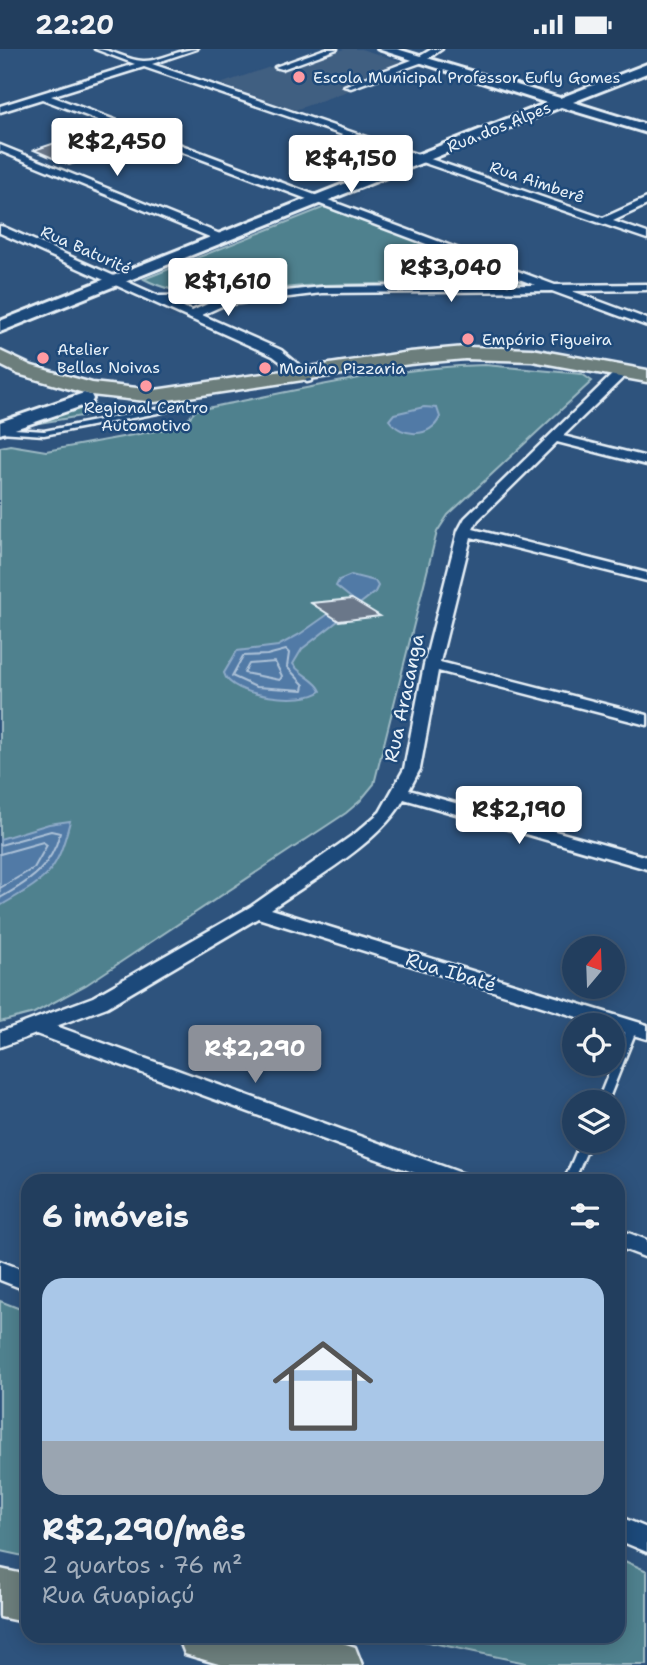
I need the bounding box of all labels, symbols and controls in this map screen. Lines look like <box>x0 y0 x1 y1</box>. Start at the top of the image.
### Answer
text: 22:20 <box>35 7 114 42</box>
place label: Escola Municipal Professor Eufly Gomes <box>313 67 621 88</box>
marker: Escola Municipal Professor Eufly Gomes <box>291 69 307 85</box>
street label: Rua dos Alpes <box>444 97 554 157</box>
pin: R$2,450 <box>52 118 182 178</box>
text: R$2,450 <box>67 126 167 156</box>
pin: R$4,150 <box>286 135 416 195</box>
text: R$4,150 <box>305 143 397 173</box>
street label: Rua Aimberê <box>487 156 587 208</box>
street label: Rua Baturité <box>37 221 135 279</box>
pin: R$3,040 <box>386 245 516 304</box>
text: R$3,040 <box>400 252 502 282</box>
pin: R$1,610 <box>163 259 293 318</box>
text: R$1,610 <box>184 266 272 296</box>
place label: Empório Figueira <box>482 329 612 350</box>
marker: Empório Figueira <box>460 331 476 347</box>
place label: Atelier Bellas Noivas <box>57 339 160 378</box>
marker: Atelier Bellas Noivas <box>35 350 51 366</box>
place label: Moinho Pizzaria <box>279 358 405 379</box>
marker: Moinho Pizzaria <box>257 360 273 376</box>
marker: Regional Centro Automotivo <box>138 378 154 394</box>
place label: Regional Centro Automotivo <box>84 397 208 436</box>
street label: Rua Aracanga <box>378 631 430 765</box>
pin: R$2,190 <box>454 787 584 846</box>
text: R$2,190 <box>472 794 566 824</box>
north arrow <box>562 936 625 999</box>
map controls <box>562 936 625 1153</box>
street label: Rua Ibaté <box>403 946 499 998</box>
button: locate <box>562 1013 625 1076</box>
pin: R$2,290 <box>190 1025 320 1085</box>
text: R$2,290 <box>204 1033 306 1063</box>
button: layers <box>562 1090 625 1153</box>
text: 6 imóveis <box>42 1196 189 1237</box>
icon: filters <box>566 1197 604 1235</box>
icon: home <box>260 1323 386 1449</box>
text: R$2,290/mês <box>42 1509 246 1550</box>
text: 2 quartos · 76 m² <box>42 1550 243 1580</box>
text: Rua Guapiaçú <box>42 1580 195 1610</box>

